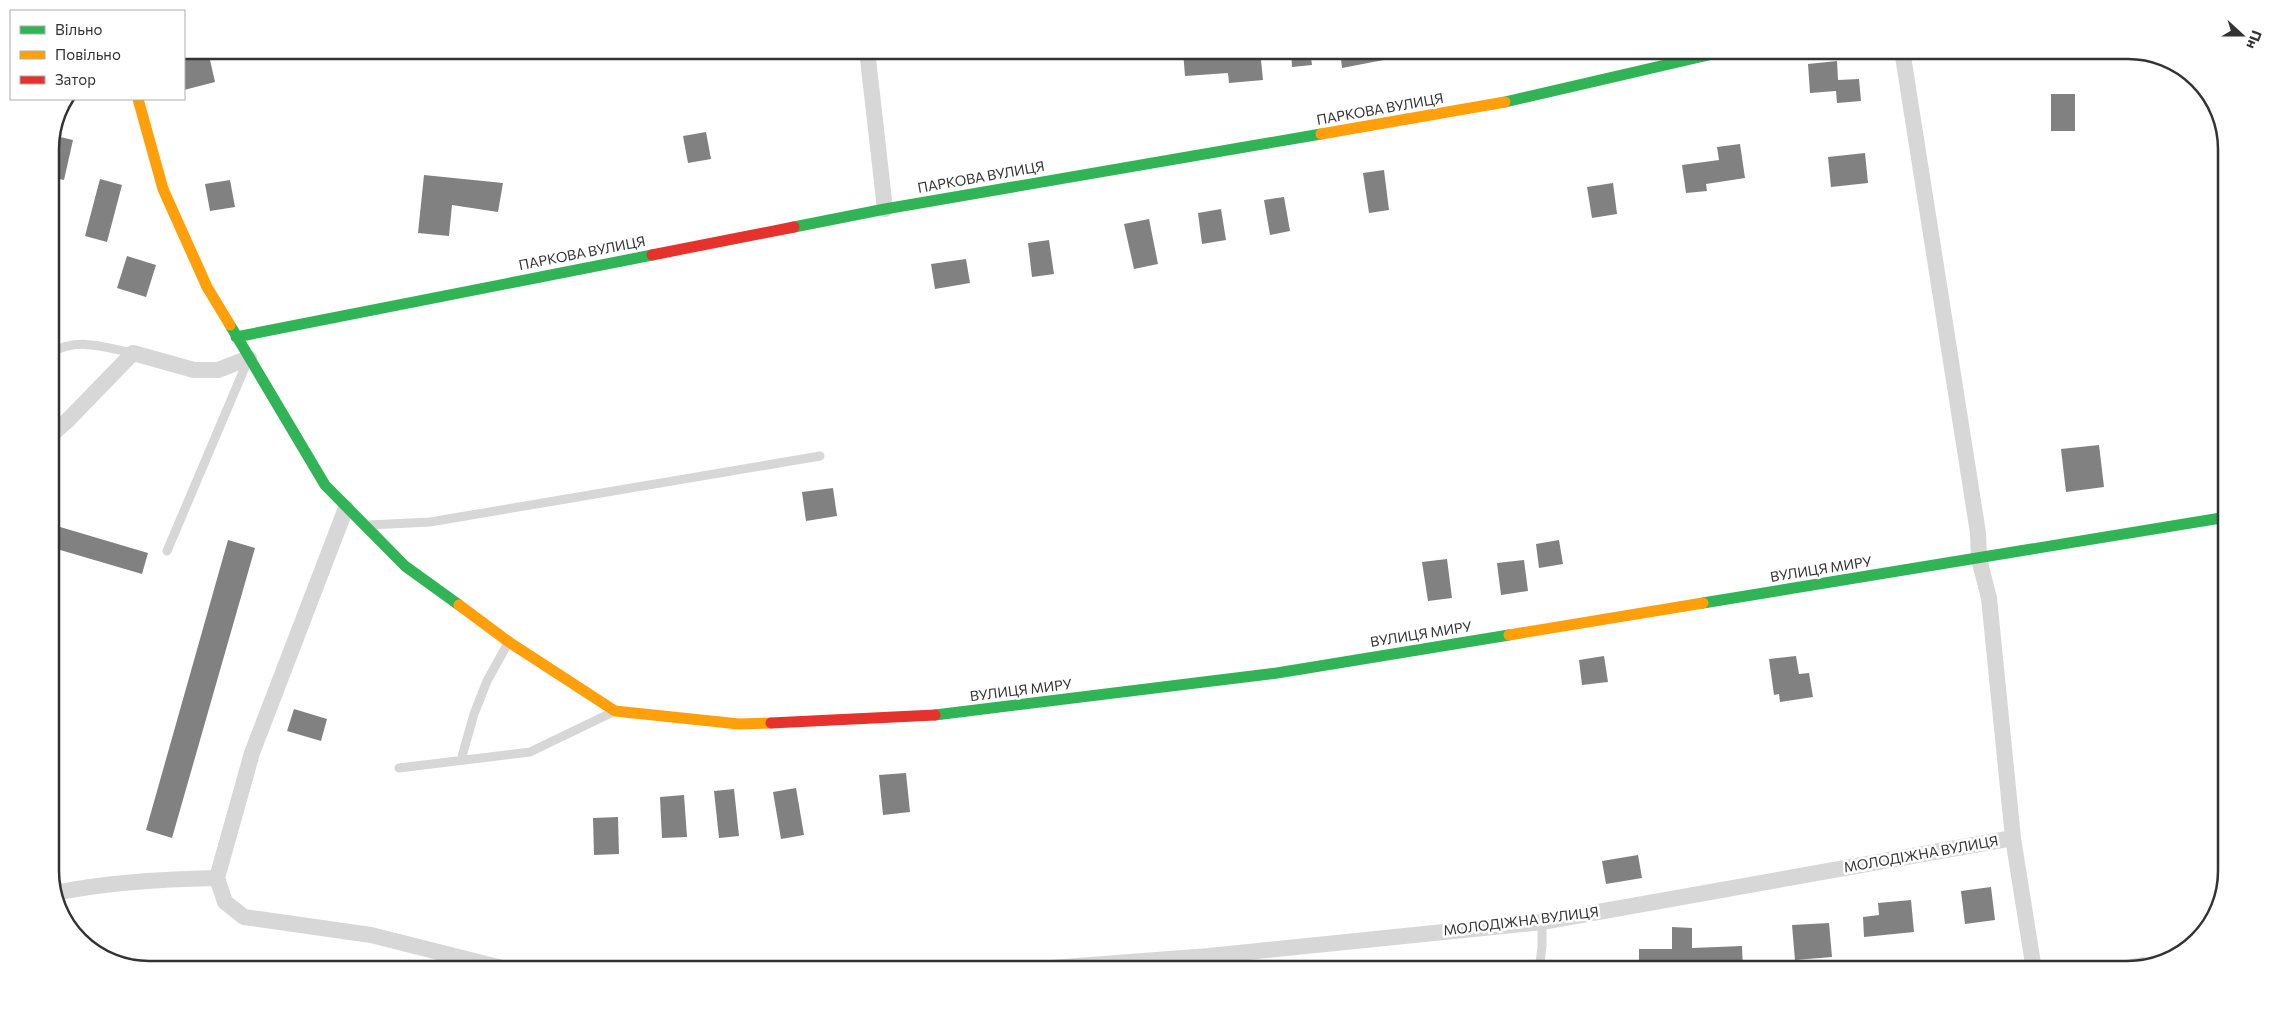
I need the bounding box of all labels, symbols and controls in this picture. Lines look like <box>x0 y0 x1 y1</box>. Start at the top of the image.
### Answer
legend <box>10 10 185 100</box>
north arrow <box>2217 10 2267 60</box>
text: Вільно <box>55 20 102 38</box>
text: Пн <box>2243 28 2266 52</box>
text: Повільно <box>55 45 121 63</box>
text: Затор <box>55 70 96 88</box>
street label: ПАРКОВА ВУЛИЦЯ <box>1315 89 1445 128</box>
street label: ПАРКОВА ВУЛИЦЯ <box>916 157 1046 196</box>
street label: ПАРКОВА ВУЛИЦЯ <box>517 232 647 273</box>
street label: ВУЛИЦЯ МИРУ <box>1769 552 1874 585</box>
street label: ВУЛИЦЯ МИРУ <box>1369 617 1474 650</box>
street label: ВУЛИЦЯ МИРУ <box>969 675 1074 704</box>
street label: МОЛОДІЖНА ВУЛИЦЯ <box>1842 832 1999 875</box>
street label: МОЛОДІЖНА ВУЛИЦЯ <box>1442 903 1600 938</box>

